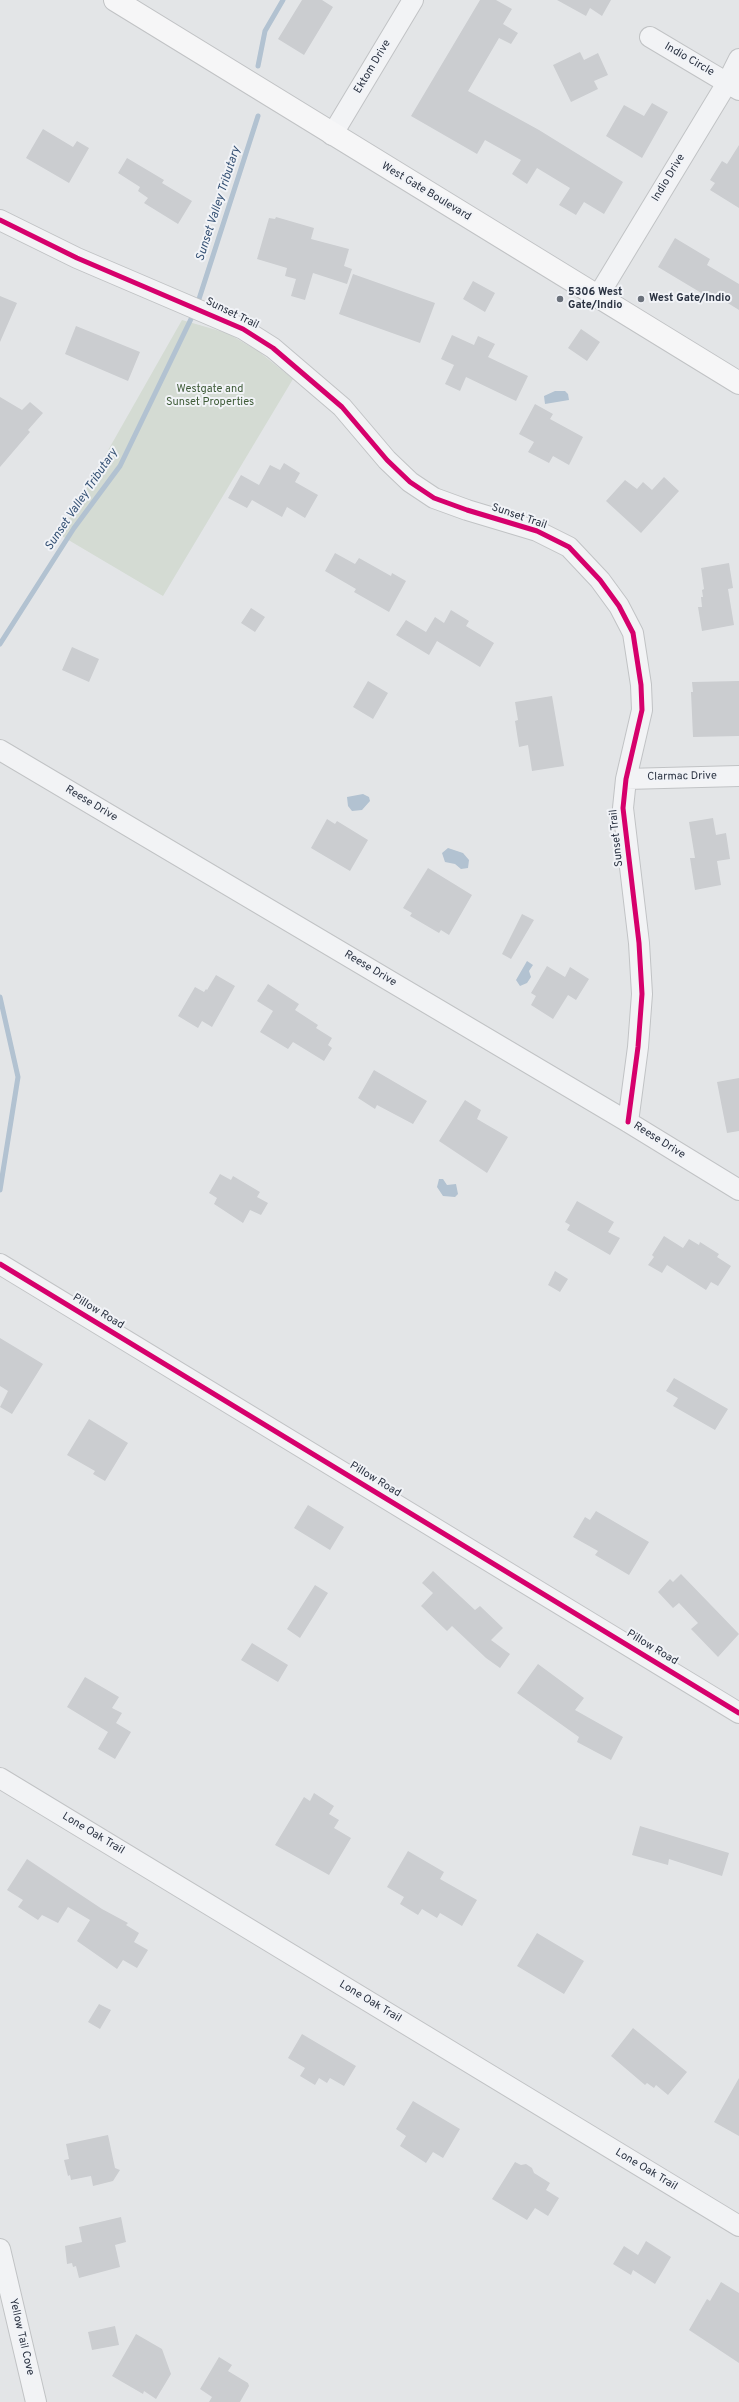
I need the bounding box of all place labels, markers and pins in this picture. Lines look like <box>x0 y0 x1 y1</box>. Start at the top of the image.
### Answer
place label: 5306 West Gate/Indio <box>568 286 622 312</box>
place label: West Gate/Indio <box>649 292 731 306</box>
marker: 5306 West Gate/Indio <box>555 294 565 304</box>
marker: West Gate/Indio <box>636 294 646 304</box>

